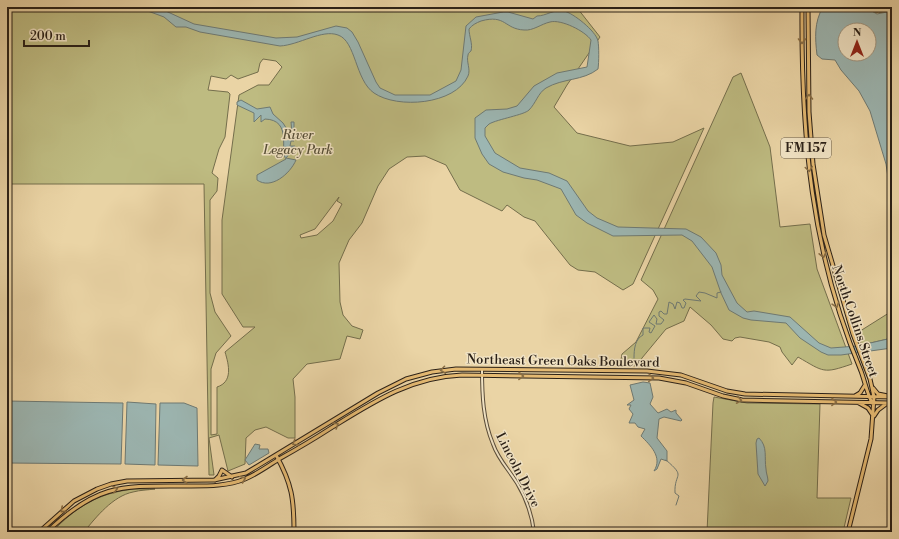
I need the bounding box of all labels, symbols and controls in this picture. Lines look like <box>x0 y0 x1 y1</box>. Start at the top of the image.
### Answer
scale bar <box>24 22 89 48</box>
north arrow <box>837 22 877 62</box>
text: N <box>853 26 862 40</box>
text: 200 m <box>30 29 66 44</box>
one-way arrow <box>798 38 806 44</box>
one-way arrow <box>804 94 813 100</box>
park label: River Legacy Park <box>262 127 333 158</box>
road number: FM 157 <box>781 138 831 158</box>
one-way arrow <box>804 166 813 172</box>
one-way arrow <box>818 252 826 258</box>
street label: North Collins Street <box>828 263 882 380</box>
one-way arrow <box>831 302 840 309</box>
street label: Northeast Green Oaks Boulevard <box>467 351 660 371</box>
one-way arrow <box>440 365 446 374</box>
one-way arrow <box>518 372 524 380</box>
one-way arrow <box>648 373 654 382</box>
one-way arrow <box>736 395 742 404</box>
one-way arrow <box>831 398 837 406</box>
one-way arrow <box>332 422 339 430</box>
street label: Lincoln Drive <box>492 430 544 510</box>
one-way arrow <box>292 439 299 446</box>
one-way arrow <box>182 476 188 484</box>
one-way arrow <box>240 476 247 484</box>
one-way arrow <box>111 486 118 494</box>
one-way arrow <box>60 505 67 512</box>

